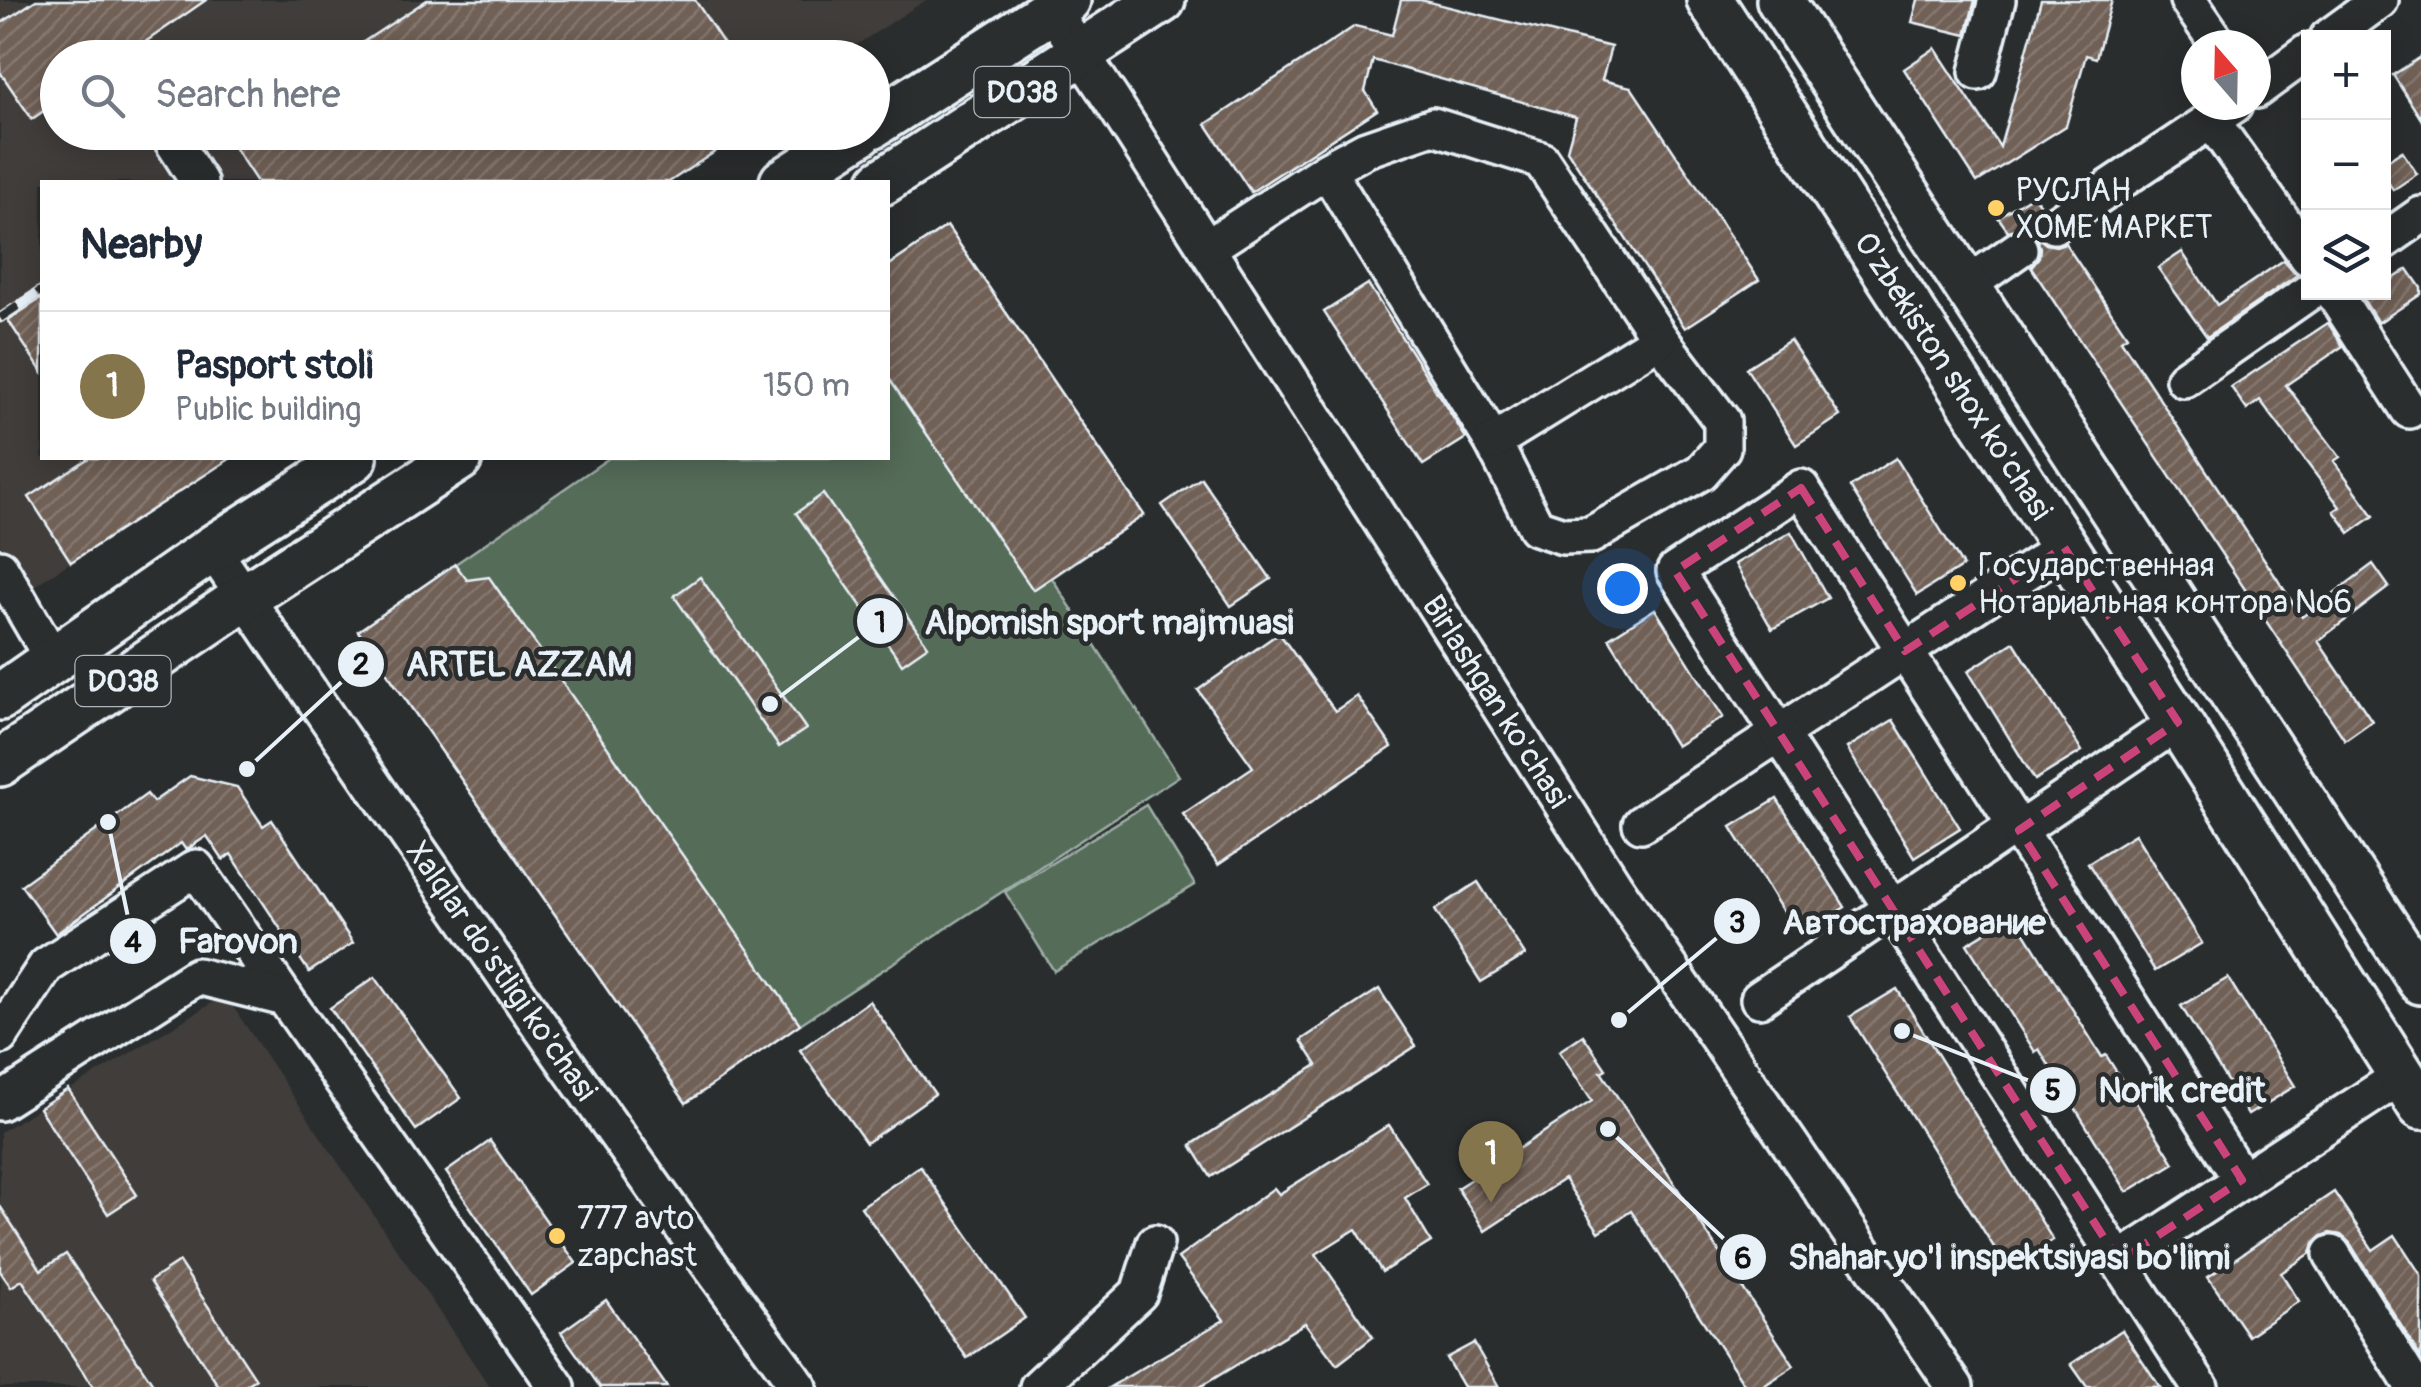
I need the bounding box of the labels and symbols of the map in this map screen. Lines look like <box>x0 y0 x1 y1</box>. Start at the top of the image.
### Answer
north arrow <box>2181 30 2271 120</box>
road number: D038 <box>974 67 1070 117</box>
place label: РУСЛАН ХОМЕ МАРКЕТ <box>2016 171 2213 248</box>
marker: РУСЛАН ХОМЕ МАРКЕТ <box>1985 197 2007 219</box>
street label: O'zbekiston shox ko'chasi <box>1845 225 2061 528</box>
place label: Государственная Нотариальная контора №6 <box>1978 546 2352 623</box>
your location <box>1597 563 1648 614</box>
marker: Государственная Нотариальная контора №6 <box>1947 572 1969 594</box>
street label: Birlashgan ko'chasi <box>1413 588 1579 816</box>
callout: Alpomish sport majmuasi <box>855 589 1314 654</box>
text: Alpomish sport majmuasi <box>924 601 1294 645</box>
text: 1 <box>874 604 886 641</box>
callout: ARTEL AZZAM <box>336 631 652 696</box>
text: ARTEL AZZAM <box>406 643 632 687</box>
text: 2 <box>353 646 369 683</box>
road number: D038 <box>76 656 170 706</box>
street label: Xalqlar do'stligi ko'chasi <box>397 834 606 1109</box>
callout: Автострахование <box>1712 889 2066 954</box>
text: Автострахование <box>1782 901 2047 945</box>
text: 3 <box>1729 904 1745 941</box>
callout: Farovon <box>108 909 318 974</box>
text: Farovon <box>178 920 298 964</box>
text: 4 <box>124 924 142 961</box>
callout: Norik credit <box>2028 1057 2285 1122</box>
text: Norik credit <box>2098 1069 2267 1113</box>
text: 5 <box>2045 1072 2061 1109</box>
pin: 1 <box>1458 1120 1524 1203</box>
place label: 777 avto zapchast <box>577 1199 697 1276</box>
marker: 777 avto zapchast <box>546 1225 568 1247</box>
callout: Shahar yo'l inspektsiyasi bo'limi <box>1718 1225 2250 1290</box>
text: Shahar yo'l inspektsiyasi bo'limi <box>1788 1236 2230 1280</box>
text: 6 <box>1734 1240 1752 1277</box>

